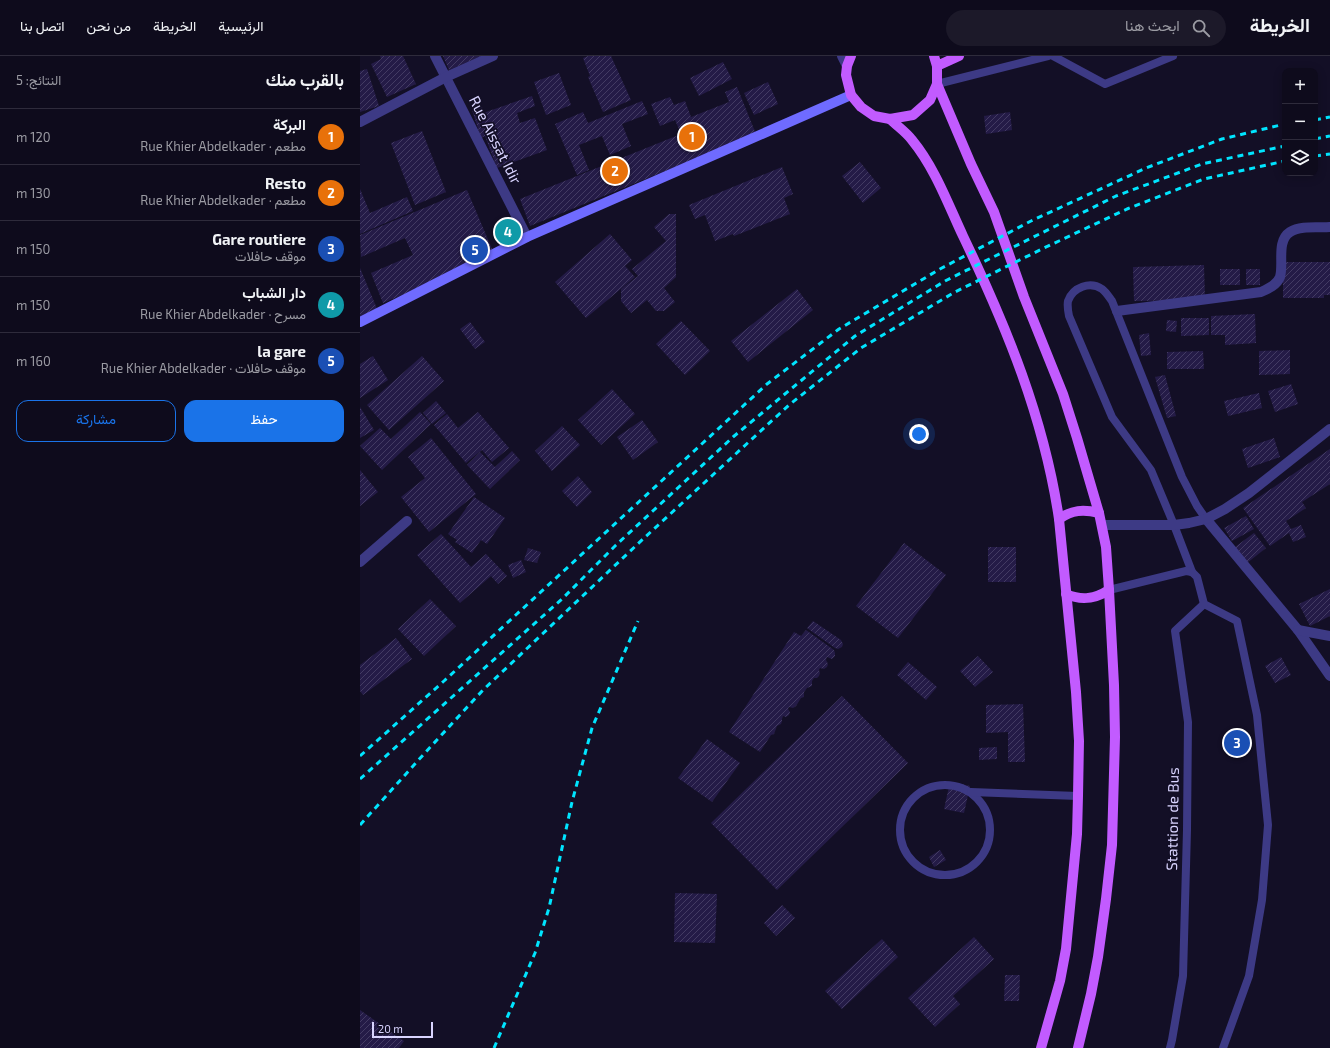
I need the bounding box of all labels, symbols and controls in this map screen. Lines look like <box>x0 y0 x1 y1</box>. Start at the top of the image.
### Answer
search box <box>946 10 1226 46</box>
text: الخريطة <box>1250 13 1310 36</box>
text: ابحث هنا <box>1125 16 1180 34</box>
text: اتصل بنا <box>20 17 65 34</box>
text: من نحن <box>87 17 131 34</box>
text: الخريطة <box>153 17 196 34</box>
text: الرئيسية <box>218 17 264 34</box>
icon: search <box>1190 17 1212 39</box>
map controls <box>1282 68 1318 176</box>
button: + <box>1282 68 1318 104</box>
text: بالقرب منك <box>266 69 344 89</box>
text: النتائج: 5 <box>16 72 61 88</box>
street label: Rue Aissat Idir <box>466 92 526 187</box>
button: − <box>1282 104 1318 140</box>
text: البركة <box>273 115 306 133</box>
pin: 1 <box>679 122 705 152</box>
text: 120 m <box>16 129 51 145</box>
text: 1 <box>328 129 334 145</box>
text: مطعم · Rue Khier Abdelkader <box>140 138 306 154</box>
button: layers <box>1282 140 1318 176</box>
pin: 2 <box>602 156 628 186</box>
text: Resto <box>265 174 306 192</box>
text: 130 m <box>16 185 51 201</box>
text: 2 <box>327 185 335 201</box>
text: مطعم · Rue Khier Abdelkader <box>140 192 306 208</box>
pin: 4 <box>495 217 521 247</box>
text: Gare routiere <box>212 230 306 248</box>
pin: 5 <box>462 235 488 265</box>
text: 150 m <box>16 241 50 257</box>
text: 3 <box>327 241 335 257</box>
text: موقف حافلات <box>235 248 306 264</box>
text: دار الشباب <box>242 283 306 301</box>
text: 150 m <box>16 297 50 313</box>
text: 4 <box>327 297 335 313</box>
text: مسرح · Rue Khier Abdelkader <box>140 306 306 322</box>
text: la gare <box>257 342 306 360</box>
text: 160 m <box>16 353 51 369</box>
text: 5 <box>327 353 335 369</box>
text: موقف حافلات · Rue Khier Abdelkader <box>101 360 306 376</box>
button: مشاركة <box>16 400 176 442</box>
button: حفظ <box>184 400 344 442</box>
your location <box>909 424 929 444</box>
pin: 3 <box>1224 728 1250 758</box>
street label: Stattion de Bus <box>1162 767 1182 871</box>
scale bar <box>372 1020 433 1039</box>
text: 20 m <box>378 1022 403 1035</box>

